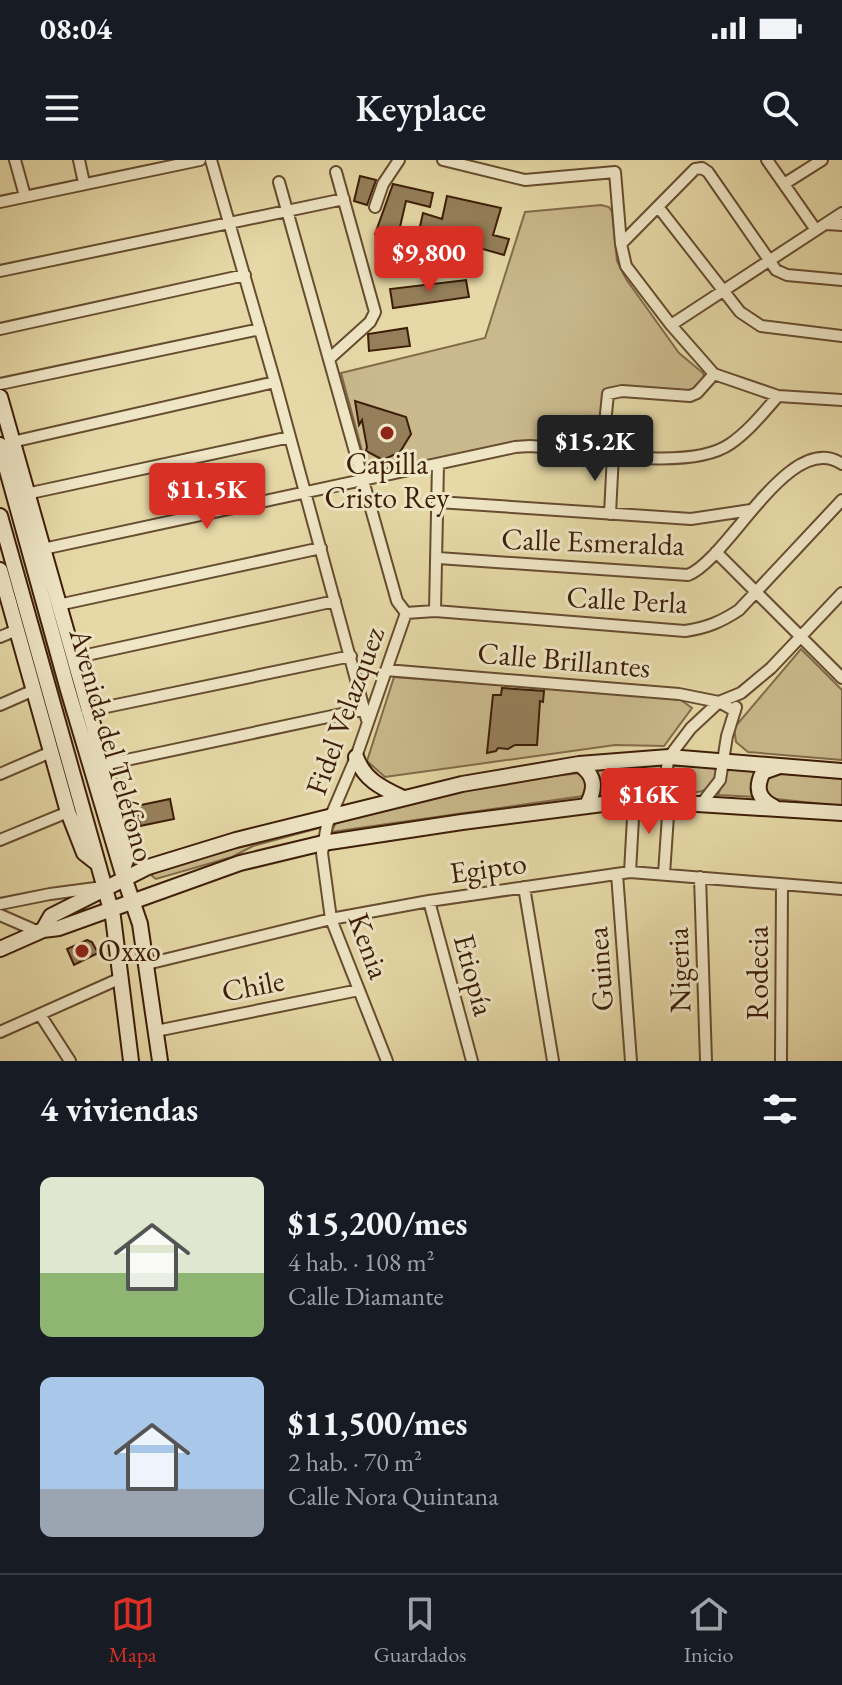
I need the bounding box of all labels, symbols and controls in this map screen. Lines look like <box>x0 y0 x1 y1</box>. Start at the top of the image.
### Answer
text: 08:04 <box>40 9 112 48</box>
text: Keyplace <box>356 85 486 132</box>
icon: menu <box>40 86 84 130</box>
icon: search <box>758 86 802 130</box>
pin: $9,800 <box>364 226 494 294</box>
text: $9,800 <box>392 235 466 269</box>
pin: $15.2K <box>530 415 660 483</box>
marker: Capilla Cristo Rey <box>378 424 396 442</box>
text: $15.2K <box>555 424 635 458</box>
place label: Capilla Cristo Rey <box>325 444 450 517</box>
pin: $11.5K <box>142 463 272 531</box>
text: $11.5K <box>167 472 247 506</box>
street label: Calle Esmeralda <box>501 519 685 564</box>
street label: Calle Perla <box>565 577 689 622</box>
street label: Fidel Velazquez <box>296 621 393 800</box>
street label: Avenida del Teléfono <box>60 623 164 866</box>
street label: Calle Brillantes <box>476 633 652 686</box>
pin: $16K <box>602 768 696 836</box>
text: $16K <box>619 777 679 811</box>
street label: Egipto <box>447 843 529 892</box>
street label: Kenia <box>340 908 399 984</box>
street label: Guinea <box>577 925 622 1013</box>
street label: Rodecia <box>738 926 777 1020</box>
street label: Nigeria <box>658 927 699 1013</box>
street label: Etiopía <box>445 930 504 1020</box>
place label: Oxxo <box>98 931 161 970</box>
marker: Oxxo <box>73 942 91 960</box>
street label: Chile <box>218 960 288 1011</box>
text: 4 viviendas <box>40 1087 198 1131</box>
icon: filters <box>758 1087 802 1131</box>
text: $15,200/mes <box>288 1201 468 1245</box>
icon: home <box>104 1209 200 1305</box>
text: 4 hab. · 108 m² <box>288 1245 434 1279</box>
text: Calle Diamante <box>288 1279 444 1313</box>
text: $11,500/mes <box>288 1401 468 1445</box>
icon: home <box>104 1409 200 1505</box>
text: 2 hab. · 70 m² <box>288 1445 422 1479</box>
text: Calle Nora Quintana <box>288 1479 499 1513</box>
tab: Mapa <box>109 1592 157 1669</box>
tab: Guardados <box>374 1592 466 1669</box>
tab: Inicio <box>684 1592 733 1669</box>

